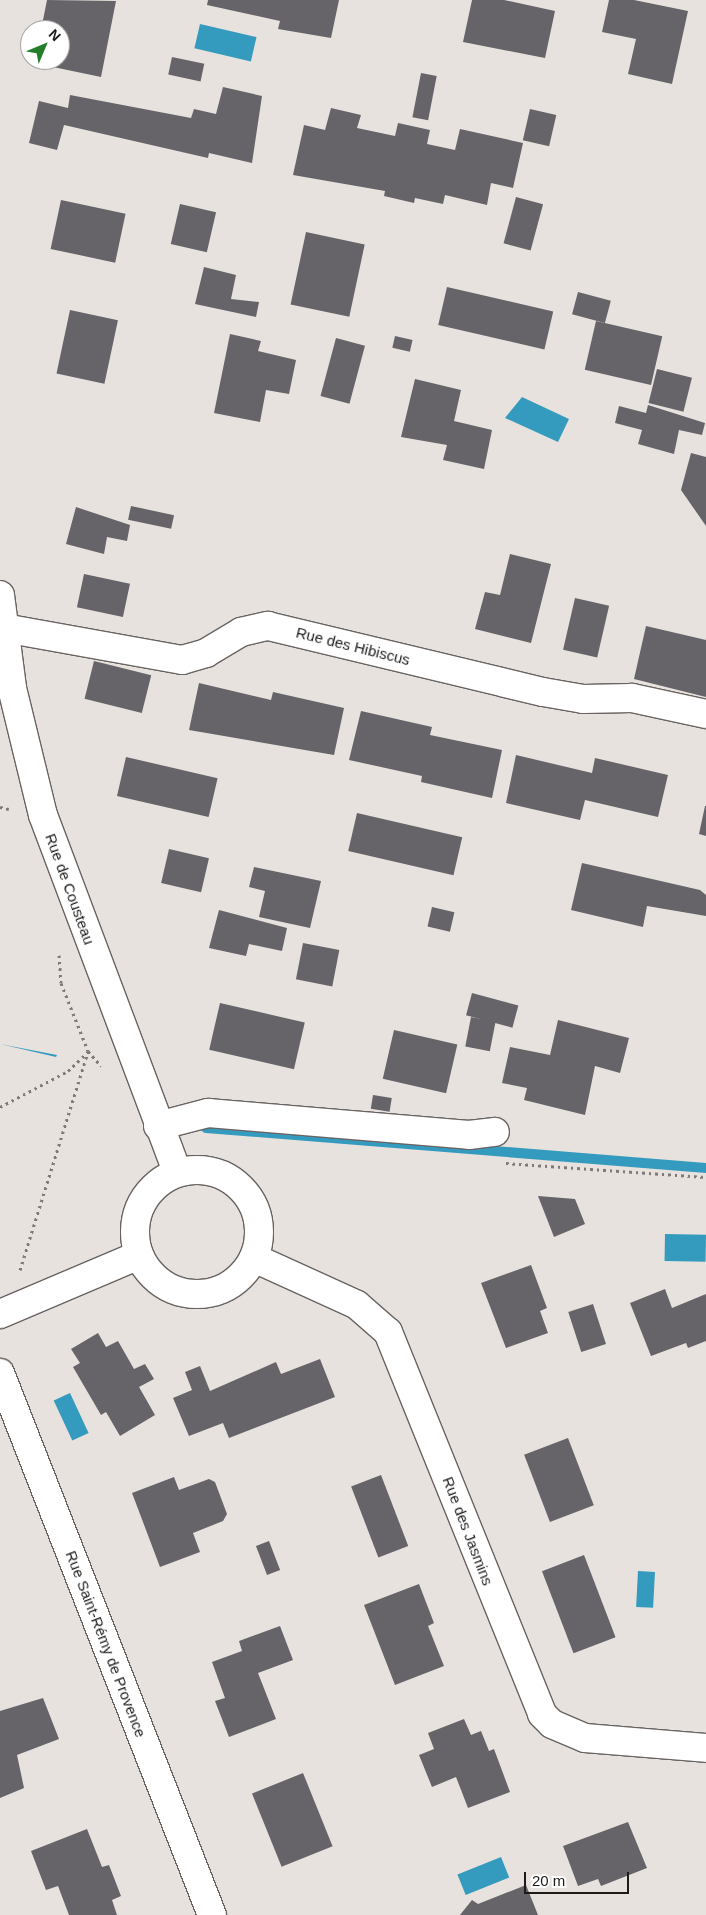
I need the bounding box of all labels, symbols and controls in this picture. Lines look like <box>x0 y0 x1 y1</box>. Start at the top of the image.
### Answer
north arrow <box>20 20 70 70</box>
text: N <box>46 26 64 44</box>
street label: Rue des Hibiscus <box>294 623 412 669</box>
street label: Rue de Cousteau <box>42 831 98 947</box>
street label: Rue des Jasmins <box>439 1474 497 1588</box>
street label: Rue Saint-Rémy de Provence <box>62 1548 150 1740</box>
scale bar <box>526 1862 631 1894</box>
text: 20 m <box>532 1872 565 1889</box>

